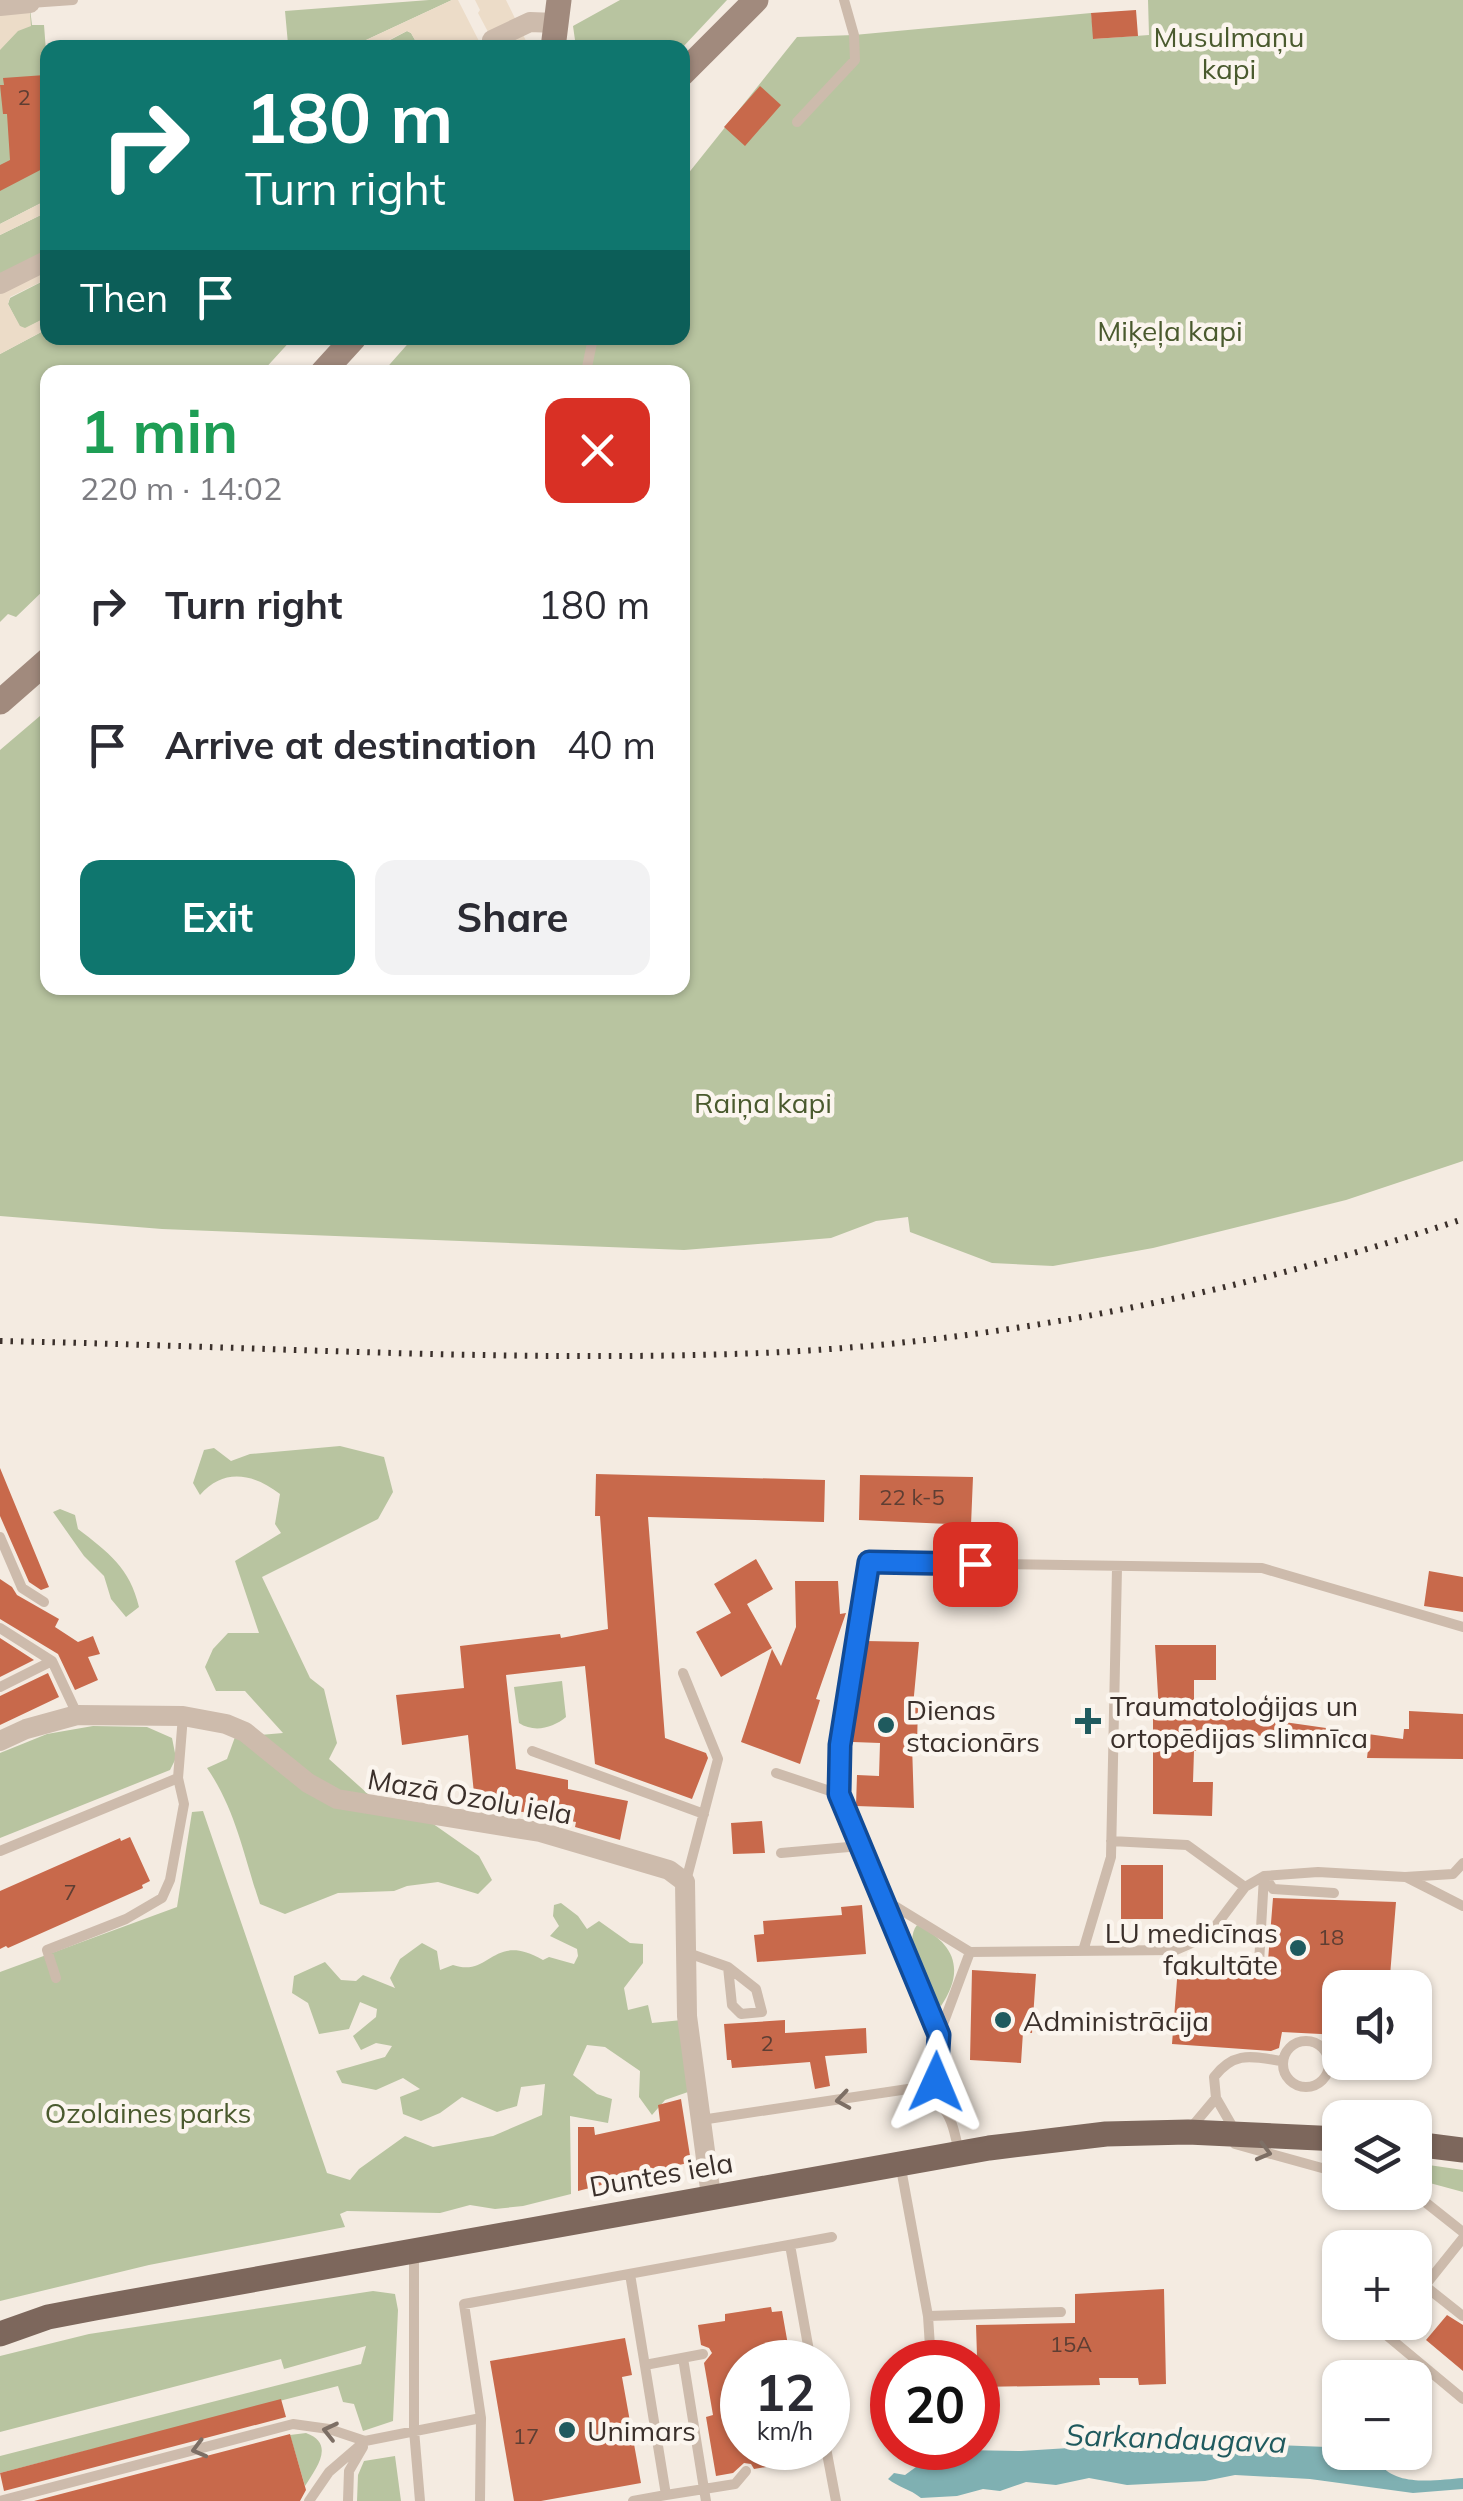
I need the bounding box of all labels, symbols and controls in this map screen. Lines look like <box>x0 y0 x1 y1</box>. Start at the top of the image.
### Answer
park label: Musulmaņu kapi <box>1154 19 1304 86</box>
text: 180 m <box>245 73 453 161</box>
icon: right <box>80 80 210 210</box>
house number: 2 <box>17 83 31 111</box>
text: Turn right <box>245 160 446 216</box>
icon: arrive <box>188 270 243 325</box>
text: Then <box>80 274 168 322</box>
park label: Miķeļa kapi <box>1097 313 1243 349</box>
text: 1 min <box>80 393 238 468</box>
button: close <box>545 398 650 503</box>
text: 220 m · 14:02 <box>80 468 282 508</box>
icon: right <box>80 578 135 633</box>
text: Turn right <box>165 581 342 629</box>
text: 180 m <box>538 581 650 629</box>
icon: arrive <box>80 718 135 773</box>
text: Arrive at destination <box>165 721 537 769</box>
text: 40 m <box>567 721 656 769</box>
button: Exit <box>80 860 355 975</box>
button: Share <box>375 860 650 975</box>
park label: Raiņa kapi <box>694 1085 832 1121</box>
house number: 22 k-5 <box>879 1483 945 1511</box>
pin <box>933 1522 1018 1607</box>
icon: arrive <box>948 1537 1003 1592</box>
place label: Traumatoloģijas un ortopēdijas slimnīca <box>1110 1688 1368 1755</box>
place label: Dienas stacionārs <box>906 1692 1040 1759</box>
marker: Traumatoloģijas un ortopēdijas slimnīca <box>1075 1708 1101 1734</box>
marker: Dienas stacionārs <box>875 1714 897 1736</box>
street label: Mazā Ozolu iela <box>365 1761 575 1831</box>
house number: 7 <box>63 1878 77 1906</box>
place label: LU medicīnas fakultāte <box>1105 1915 1278 1982</box>
house number: 18 <box>1318 1923 1344 1951</box>
marker: LU medicīnas fakultāte <box>1287 1937 1309 1959</box>
map controls <box>1322 1970 1432 2470</box>
button: sound <box>1322 1970 1432 2080</box>
place label: Administrācija <box>1023 2003 1209 2038</box>
marker: Administrācija <box>992 2009 1014 2031</box>
house number: 2 <box>760 2029 774 2057</box>
position arrow <box>884 2030 988 2134</box>
one-way arrow <box>835 2088 851 2109</box>
park label: Ozolaines parks <box>45 2095 251 2130</box>
button: layers <box>1322 2100 1432 2210</box>
one-way arrow <box>1255 2140 1272 2161</box>
street label: Duntes iela <box>587 2144 735 2204</box>
button: + <box>1322 2230 1432 2340</box>
house number: 15A <box>1050 2330 1092 2358</box>
speed limit sign: 20 <box>870 2340 1000 2470</box>
button: − <box>1322 2360 1432 2470</box>
text: 12 <box>755 2361 815 2424</box>
place label: Unimars <box>587 2413 696 2448</box>
text: km/h <box>757 2415 813 2446</box>
water label: Sarkandaugava <box>1065 2415 1287 2461</box>
marker: Unimars <box>556 2419 578 2441</box>
one-way arrow <box>322 2422 339 2443</box>
house number: 17 <box>513 2422 539 2450</box>
one-way arrow <box>191 2437 208 2458</box>

